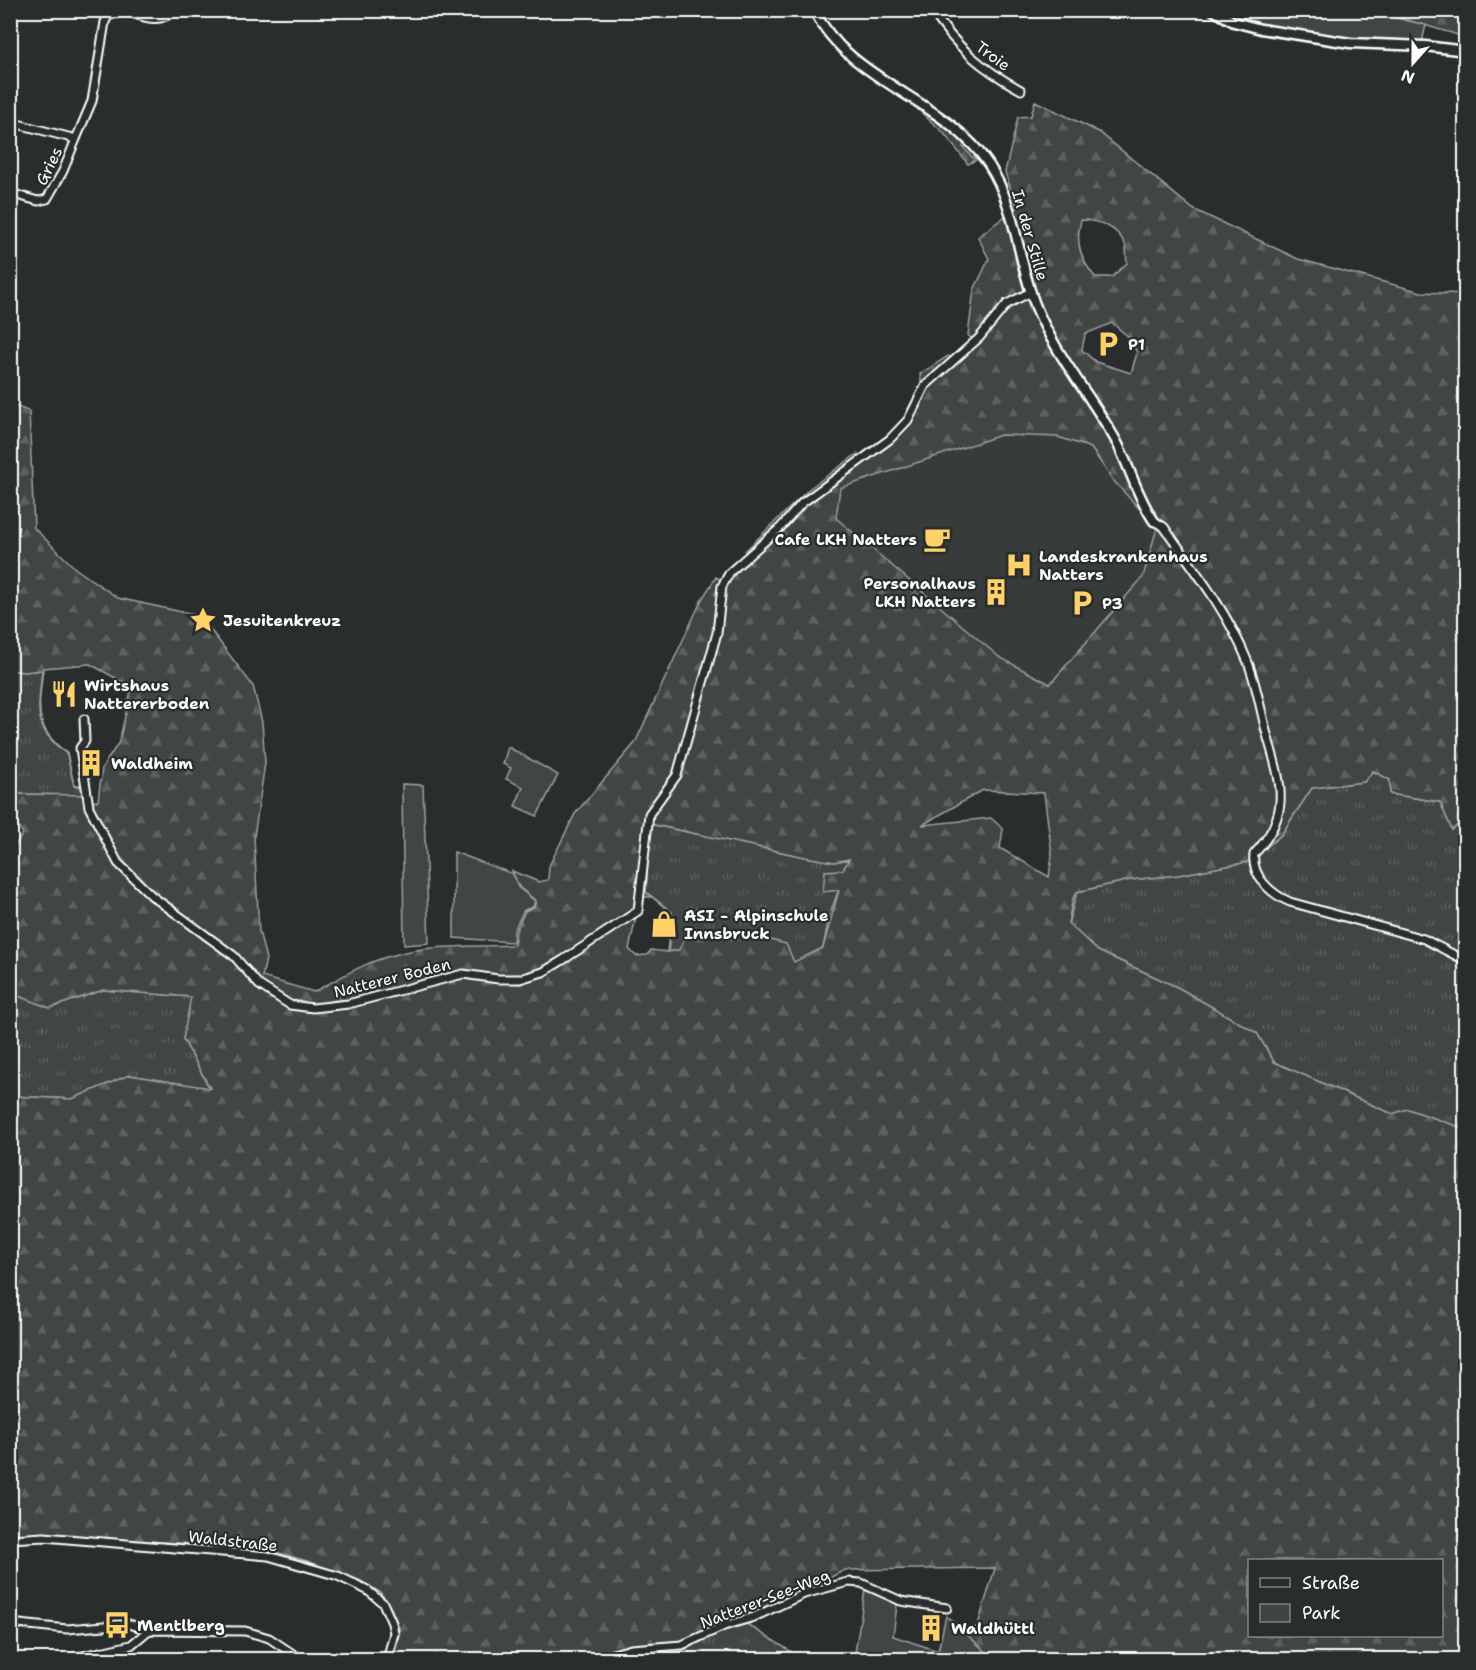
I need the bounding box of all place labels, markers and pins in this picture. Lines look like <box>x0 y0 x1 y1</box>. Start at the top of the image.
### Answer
parking icon: P1 <box>1093 329 1123 359</box>
place label: P1 <box>1128 334 1145 355</box>
cafe icon: Cafe LKH Natters <box>922 524 952 554</box>
place label: Cafe LKH Natters <box>774 529 917 550</box>
place label: Landeskrankenhaus Natters <box>1039 546 1208 585</box>
hospital icon: Landeskrankenhaus Natters <box>1004 550 1034 580</box>
place label: Personalhaus LKH Natters <box>863 573 976 612</box>
building icon: Personalhaus LKH Natters <box>981 577 1011 607</box>
parking icon: P3 <box>1067 588 1097 618</box>
place label: P3 <box>1102 593 1123 614</box>
place icon: Jesuitenkreuz <box>188 605 218 635</box>
place label: Jesuitenkreuz <box>223 610 341 631</box>
place label: Wirtshaus Nattererboden <box>84 675 210 714</box>
restaurant icon: Wirtshaus Nattererboden <box>49 679 79 709</box>
building icon: Waldheim <box>76 748 106 778</box>
place label: Waldheim <box>111 753 193 774</box>
place label: ASI - Alpinschule Innsbruck <box>684 905 829 944</box>
shop icon: ASI - Alpinschule Innsbruck <box>649 909 679 939</box>
bus stop icon: Mentlberg <box>102 1610 132 1640</box>
building icon: Waldhüttl <box>916 1613 946 1643</box>
place label: Mentlberg <box>137 1615 225 1636</box>
place label: Waldhüttl <box>951 1618 1035 1639</box>

